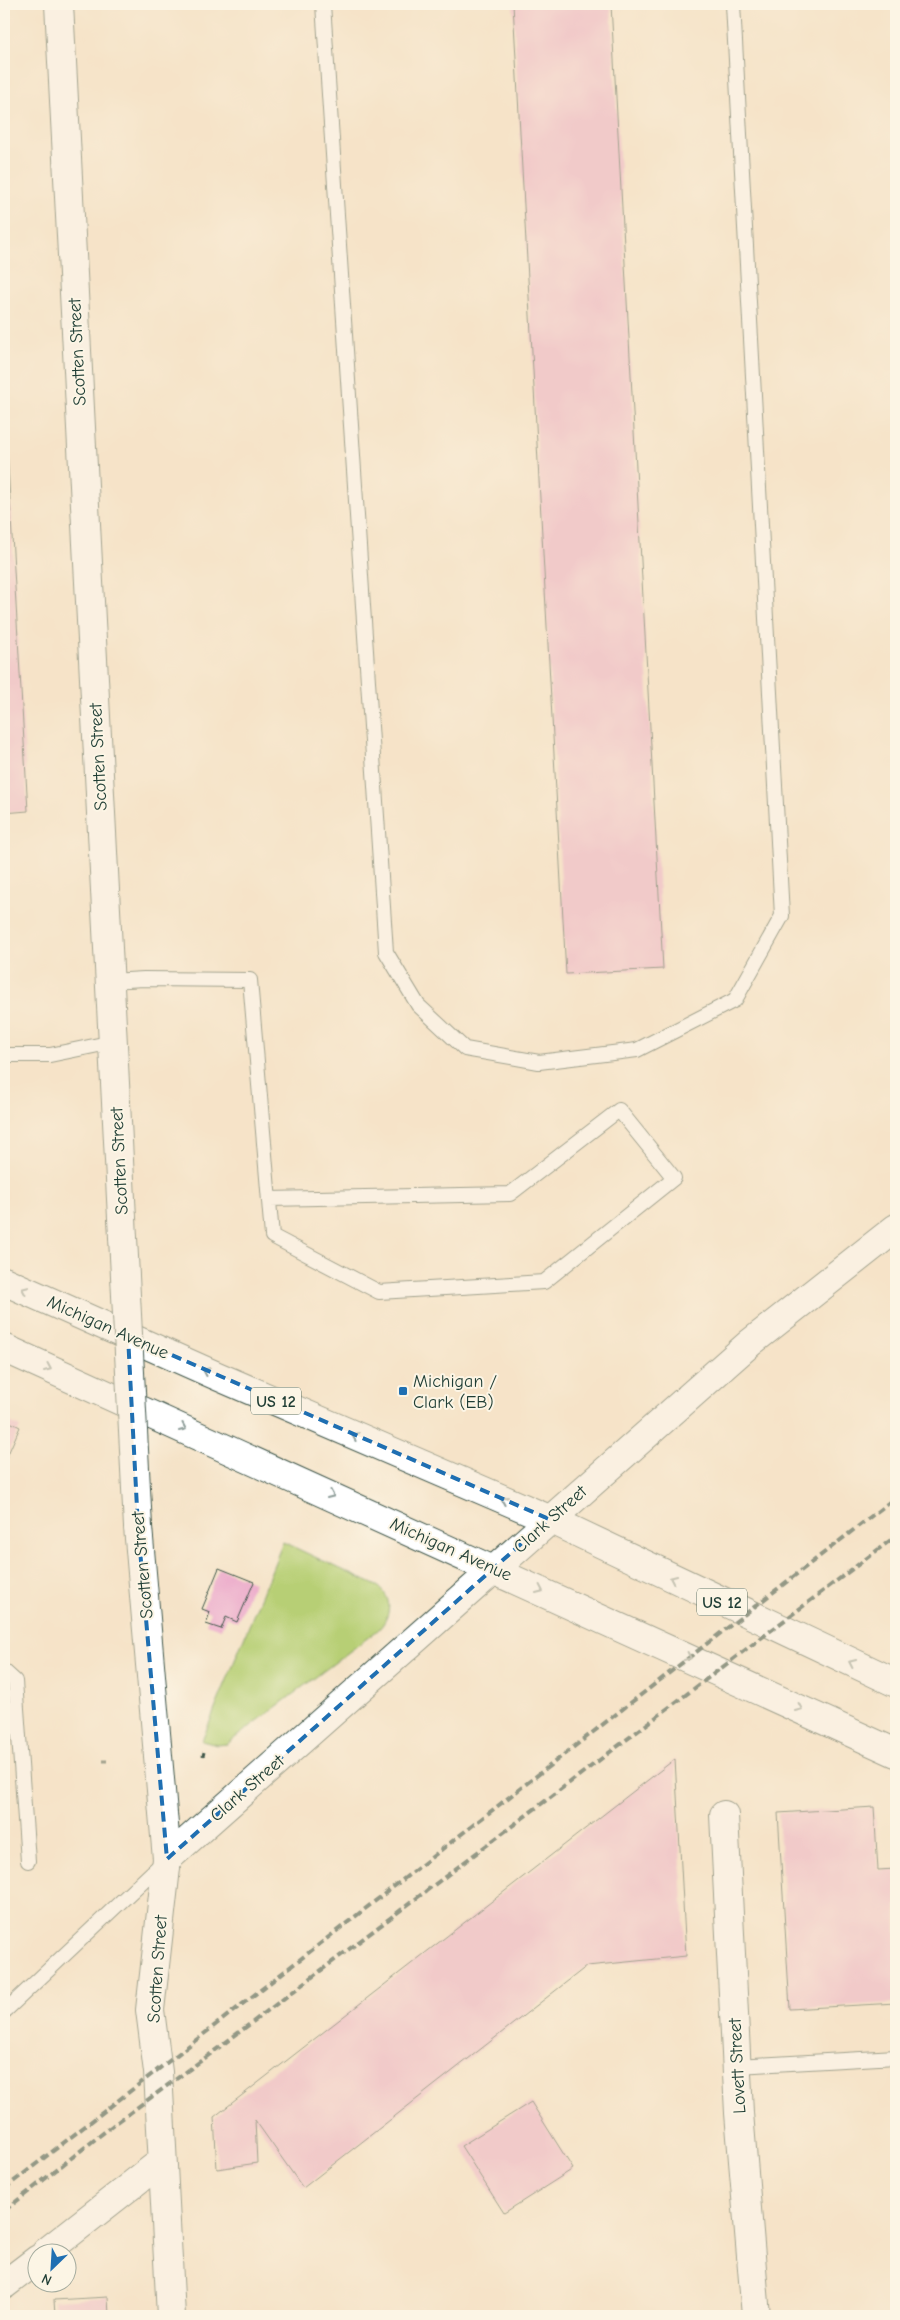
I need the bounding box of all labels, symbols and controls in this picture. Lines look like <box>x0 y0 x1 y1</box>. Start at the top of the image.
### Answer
street label: Scotten Street <box>64 297 91 406</box>
street label: Scotten Street <box>85 702 112 811</box>
street label: Scotten Street <box>106 1106 133 1215</box>
one-way arrow <box>21 1286 30 1297</box>
street label: Michigan Avenue <box>44 1291 172 1364</box>
one-way arrow <box>43 1361 52 1372</box>
one-way arrow <box>202 1367 211 1377</box>
place label: Michigan / Clark (EB) <box>413 1371 497 1413</box>
marker: Michigan / Clark (EB) <box>397 1385 409 1397</box>
road number: US 12 <box>251 1388 301 1414</box>
one-way arrow <box>178 1422 187 1433</box>
one-way arrow <box>351 1431 360 1442</box>
street label: Clark Street <box>509 1480 592 1558</box>
one-way arrow <box>326 1489 335 1500</box>
one-way arrow <box>500 1496 509 1507</box>
street label: Scotten Street <box>127 1510 158 1620</box>
street label: Michigan Avenue <box>387 1513 515 1586</box>
one-way arrow <box>670 1575 679 1585</box>
one-way arrow <box>535 1583 544 1594</box>
road number: US 12 <box>697 1588 747 1615</box>
one-way arrow <box>683 1651 692 1662</box>
one-way arrow <box>848 1659 857 1669</box>
one-way arrow <box>794 1702 803 1713</box>
street label: Clark Street <box>206 1750 289 1826</box>
street label: Scotten Street <box>143 1914 172 2024</box>
street label: Lovett Street <box>724 2017 750 2114</box>
north arrow <box>28 2242 78 2292</box>
text: N <box>39 2270 54 2289</box>

